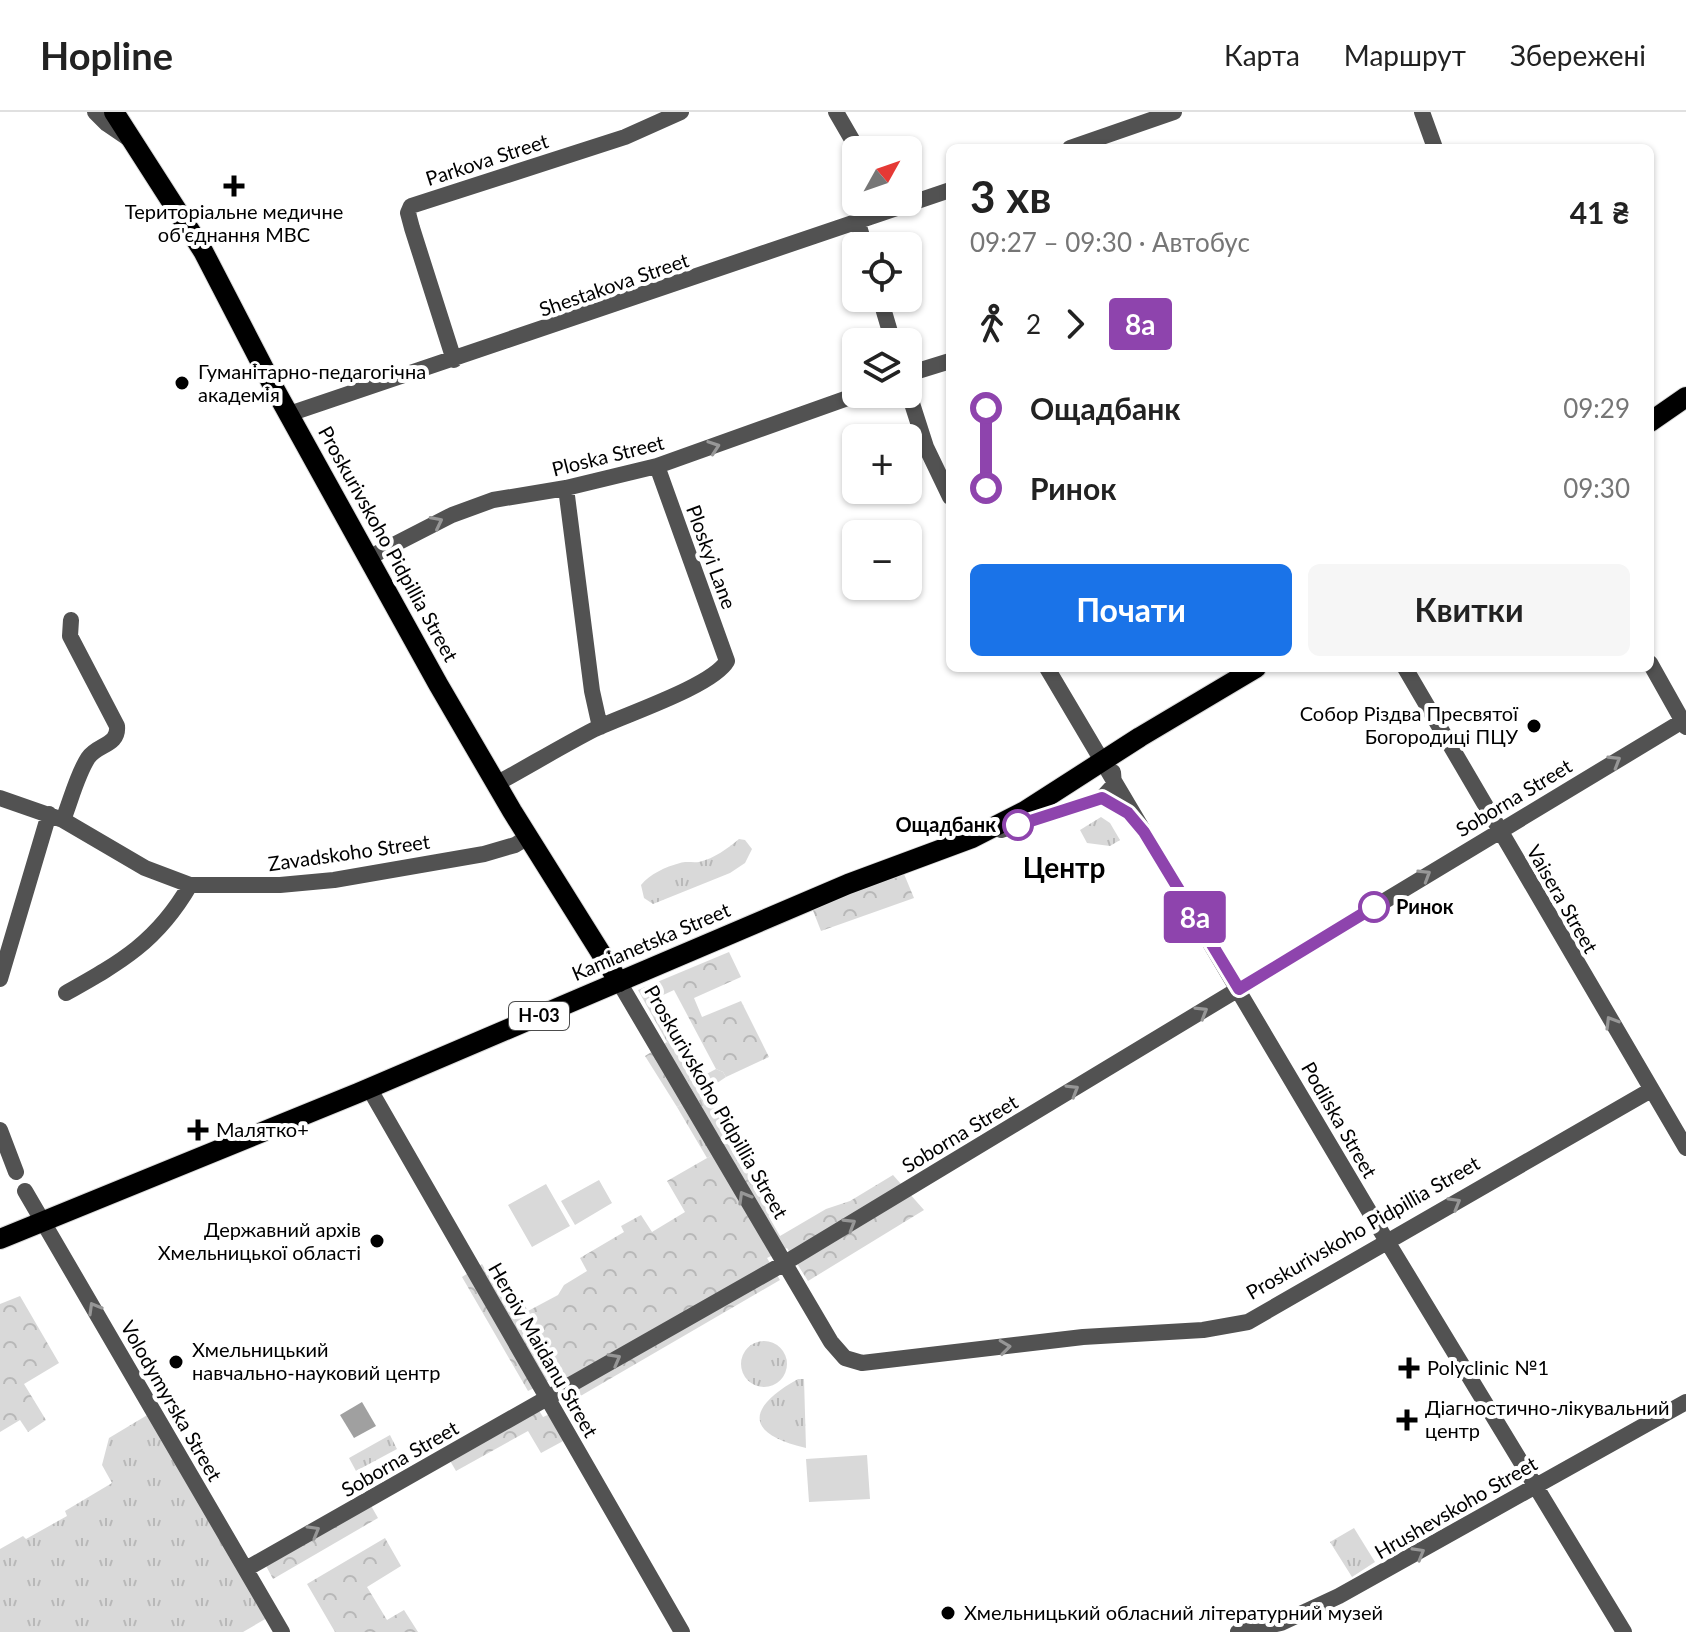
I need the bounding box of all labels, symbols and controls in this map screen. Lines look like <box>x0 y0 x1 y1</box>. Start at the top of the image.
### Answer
text: Hopline <box>40 32 173 78</box>
text: Карта <box>1224 38 1300 72</box>
text: Маршрут <box>1344 38 1466 72</box>
text: Збережені <box>1510 38 1646 72</box>
street label: Parkova Street <box>422 128 551 190</box>
north arrow <box>842 136 922 216</box>
map controls <box>842 136 922 600</box>
text: 3 хв <box>970 170 1051 222</box>
marker: Територіальне медичне об'єднання МВС <box>223 175 245 197</box>
text: 41 ₴ <box>1570 194 1630 230</box>
place label: Територіальне медичне об'єднання МВС <box>125 199 343 246</box>
text: 09:27 – 09:30 · Автобус <box>970 226 1250 258</box>
button: locate <box>842 232 922 312</box>
street label: Shestakova Street <box>536 247 692 321</box>
icon: walk <box>970 302 1014 346</box>
icon: forward <box>1053 302 1097 346</box>
text: 8а <box>1125 307 1156 341</box>
text: 2 <box>1026 308 1041 340</box>
button: layers <box>842 328 922 408</box>
place label: Гуманітарно-педагогічна академія <box>198 359 426 406</box>
marker: Гуманітарно-педагогічна академія <box>173 374 191 392</box>
text: Ощадбанк <box>1030 390 1181 426</box>
text: 09:29 <box>1563 392 1630 424</box>
street label: Proskurivskoho Pidpillia Street <box>314 422 464 665</box>
button: + <box>842 424 922 504</box>
street label: Ploska Street <box>549 430 666 481</box>
one-way arrow <box>706 440 720 456</box>
text: Ринок <box>1030 470 1116 506</box>
text: 09:30 <box>1563 472 1630 504</box>
street label: Ploskyi Lane <box>682 501 742 612</box>
one-way arrow <box>429 516 444 532</box>
button: − <box>842 520 922 600</box>
button: Почати <box>970 564 1292 656</box>
button: Квитки <box>1308 564 1630 656</box>
place label: Собор Різдва Пресвятої Богородиці ПЦУ <box>1300 701 1519 748</box>
marker: Собор Різдва Пресвятої Богородиці ПЦУ <box>1525 717 1543 735</box>
street label: Soborna Street <box>1451 753 1576 841</box>
one-way arrow <box>1606 755 1621 771</box>
marker: Ощадбанк <box>1003 810 1033 840</box>
place label: Ощадбанк <box>896 812 996 836</box>
street label: Zavadskoho Street <box>267 829 431 875</box>
street label: Vaisera Street <box>1522 840 1603 957</box>
district label: Центр <box>1023 850 1105 884</box>
one-way arrow <box>1416 869 1431 885</box>
line badge: 8а <box>1159 891 1231 943</box>
marker: Ринок <box>1359 892 1389 922</box>
place label: Ринок <box>1396 894 1454 918</box>
street label: Kamianetska Street <box>568 897 733 985</box>
text: 8а <box>1180 900 1210 934</box>
street label: Proskurivskoho Pidpillia Street <box>640 981 794 1222</box>
road number: Н-03 <box>509 1002 569 1030</box>
one-way arrow <box>1193 1006 1208 1022</box>
one-way arrow <box>1605 1016 1621 1031</box>
street label: Podilska Street <box>1297 1057 1383 1182</box>
one-way arrow <box>1064 1084 1079 1100</box>
street label: Soborna Street <box>897 1089 1022 1177</box>
place label: Малятко+ <box>216 1117 309 1141</box>
marker: Малятко+ <box>187 1119 209 1141</box>
street label: Proskurivskoho Pidpillia Street <box>1242 1150 1483 1304</box>
one-way arrow <box>738 1191 754 1206</box>
one-way arrow <box>1446 1197 1461 1213</box>
place label: Державний архів Хмельницької області <box>158 1217 361 1264</box>
one-way arrow <box>841 1218 856 1234</box>
marker: Державний архів Хмельницької області <box>368 1232 386 1250</box>
street label: Heroiv Maidanu Street <box>484 1258 604 1441</box>
one-way arrow <box>88 1302 104 1317</box>
street label: Volodymyrska Street <box>116 1316 228 1485</box>
place label: Хмельницький навчально-науковий центр <box>192 1337 440 1384</box>
one-way arrow <box>999 1339 1012 1356</box>
marker: Хмельницький навчально-науковий центр <box>167 1353 185 1371</box>
one-way arrow <box>606 1353 621 1369</box>
place label: Polyclinic №1 <box>1427 1355 1549 1379</box>
marker: Polyclinic №1 <box>1398 1357 1420 1379</box>
place label: Діагностично-лікувальний центр <box>1425 1395 1669 1442</box>
marker: Діагностично-лікувальний центр <box>1396 1409 1418 1431</box>
street label: Soborna Street <box>337 1415 462 1501</box>
street label: Hrushevskoho Street <box>1370 1451 1541 1563</box>
one-way arrow <box>306 1525 320 1540</box>
one-way arrow <box>1410 1547 1425 1563</box>
place label: Хмельницький обласний літературний музей <box>964 1600 1383 1624</box>
marker: Хмельницький обласний літературний музей <box>939 1604 957 1622</box>

